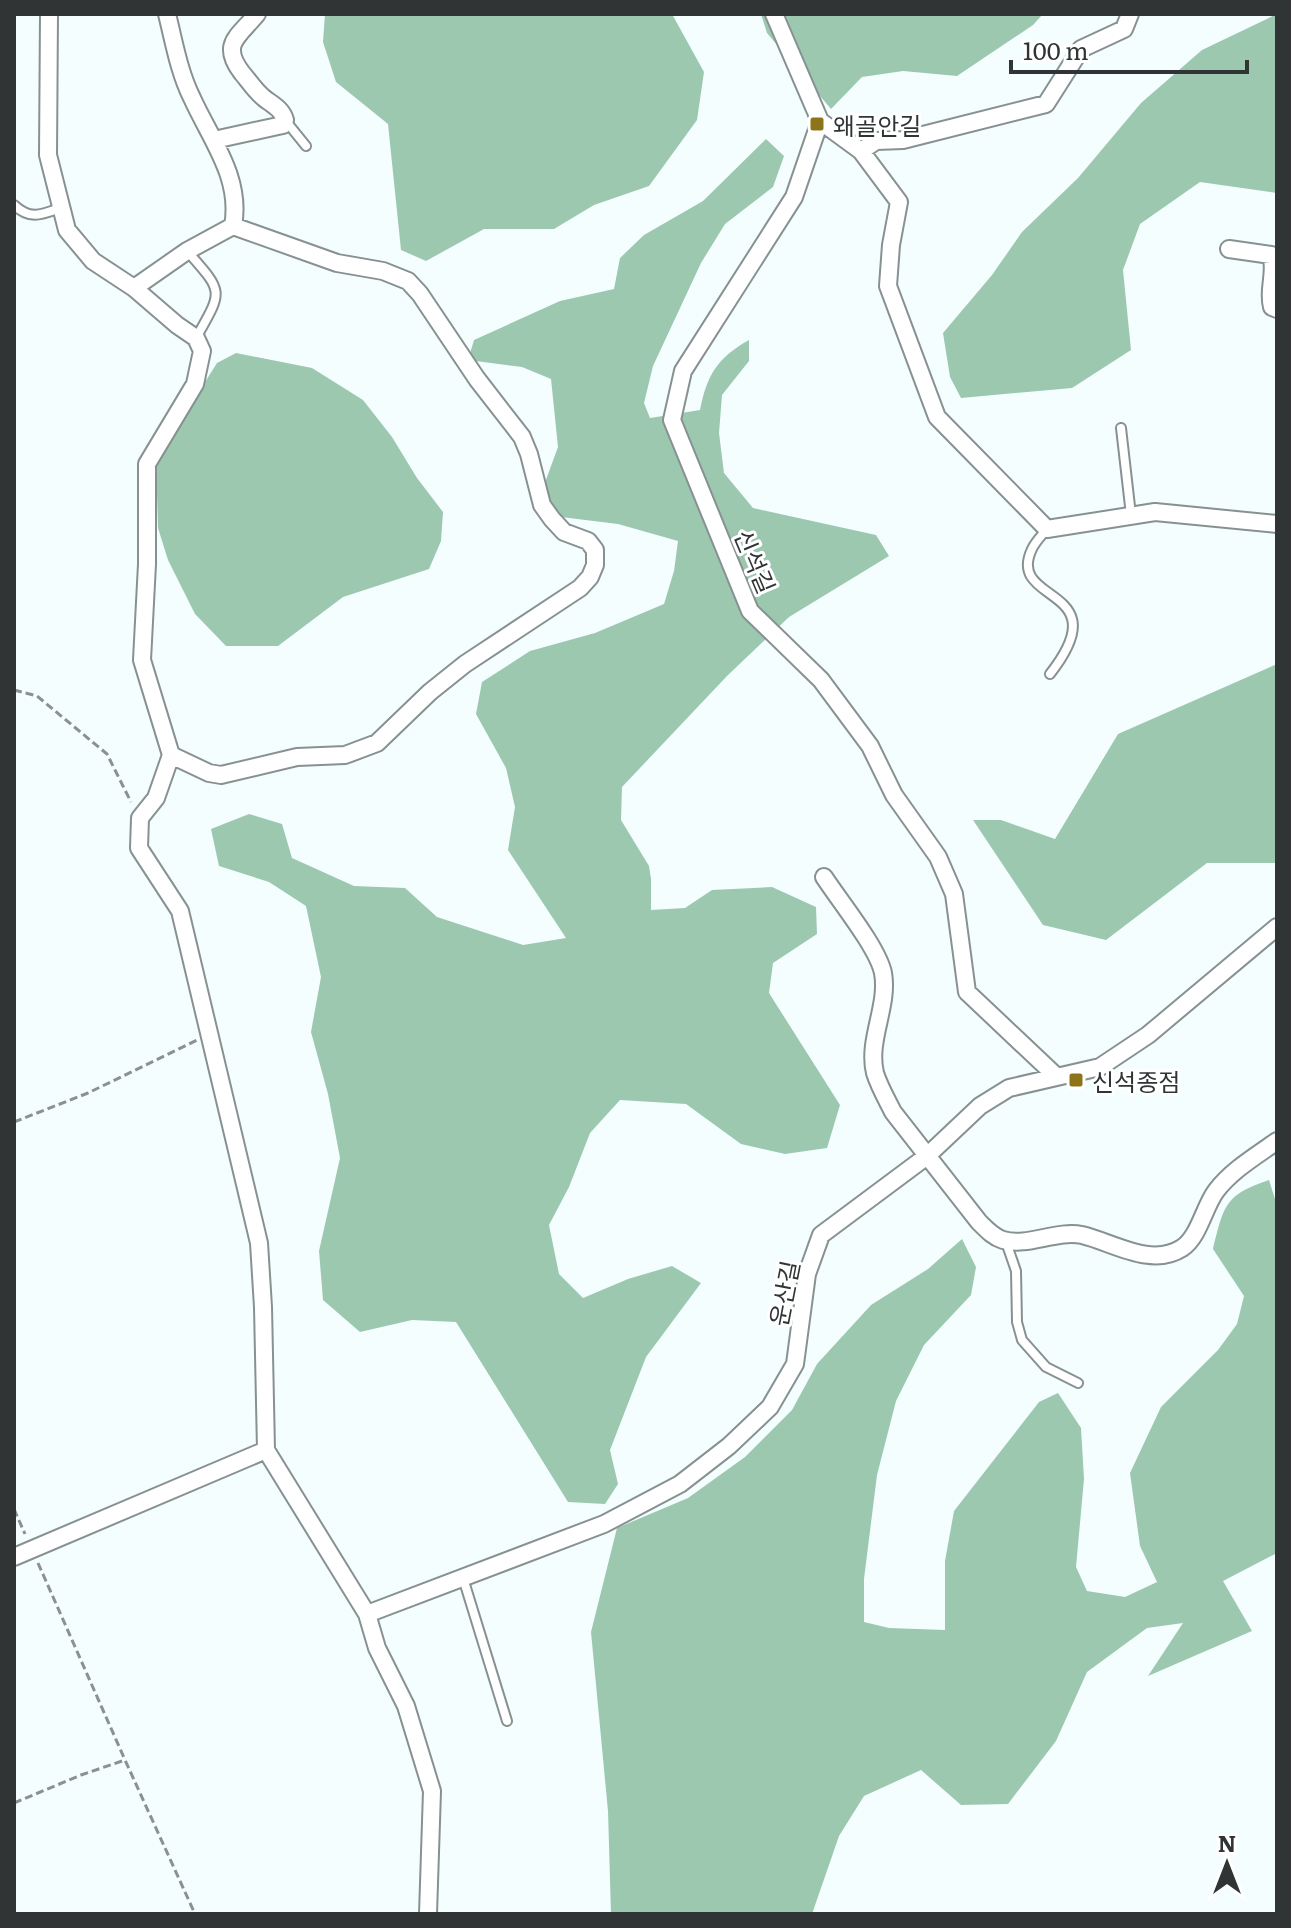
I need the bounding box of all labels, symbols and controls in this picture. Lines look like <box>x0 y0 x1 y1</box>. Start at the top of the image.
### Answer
scale bar <box>1011 24 1247 74</box>
text: 100 m <box>1023 32 1089 67</box>
place label: 왜골안길 <box>833 107 921 142</box>
marker: 왜골안길 <box>808 115 826 133</box>
street label: 신석길 <box>727 524 785 598</box>
place label: 신석종점 <box>1092 1063 1180 1098</box>
marker: 신석종점 <box>1067 1071 1085 1089</box>
street label: 운산길 <box>760 1257 806 1329</box>
north arrow <box>1187 1824 1267 1904</box>
text: N <box>1218 1826 1236 1859</box>

